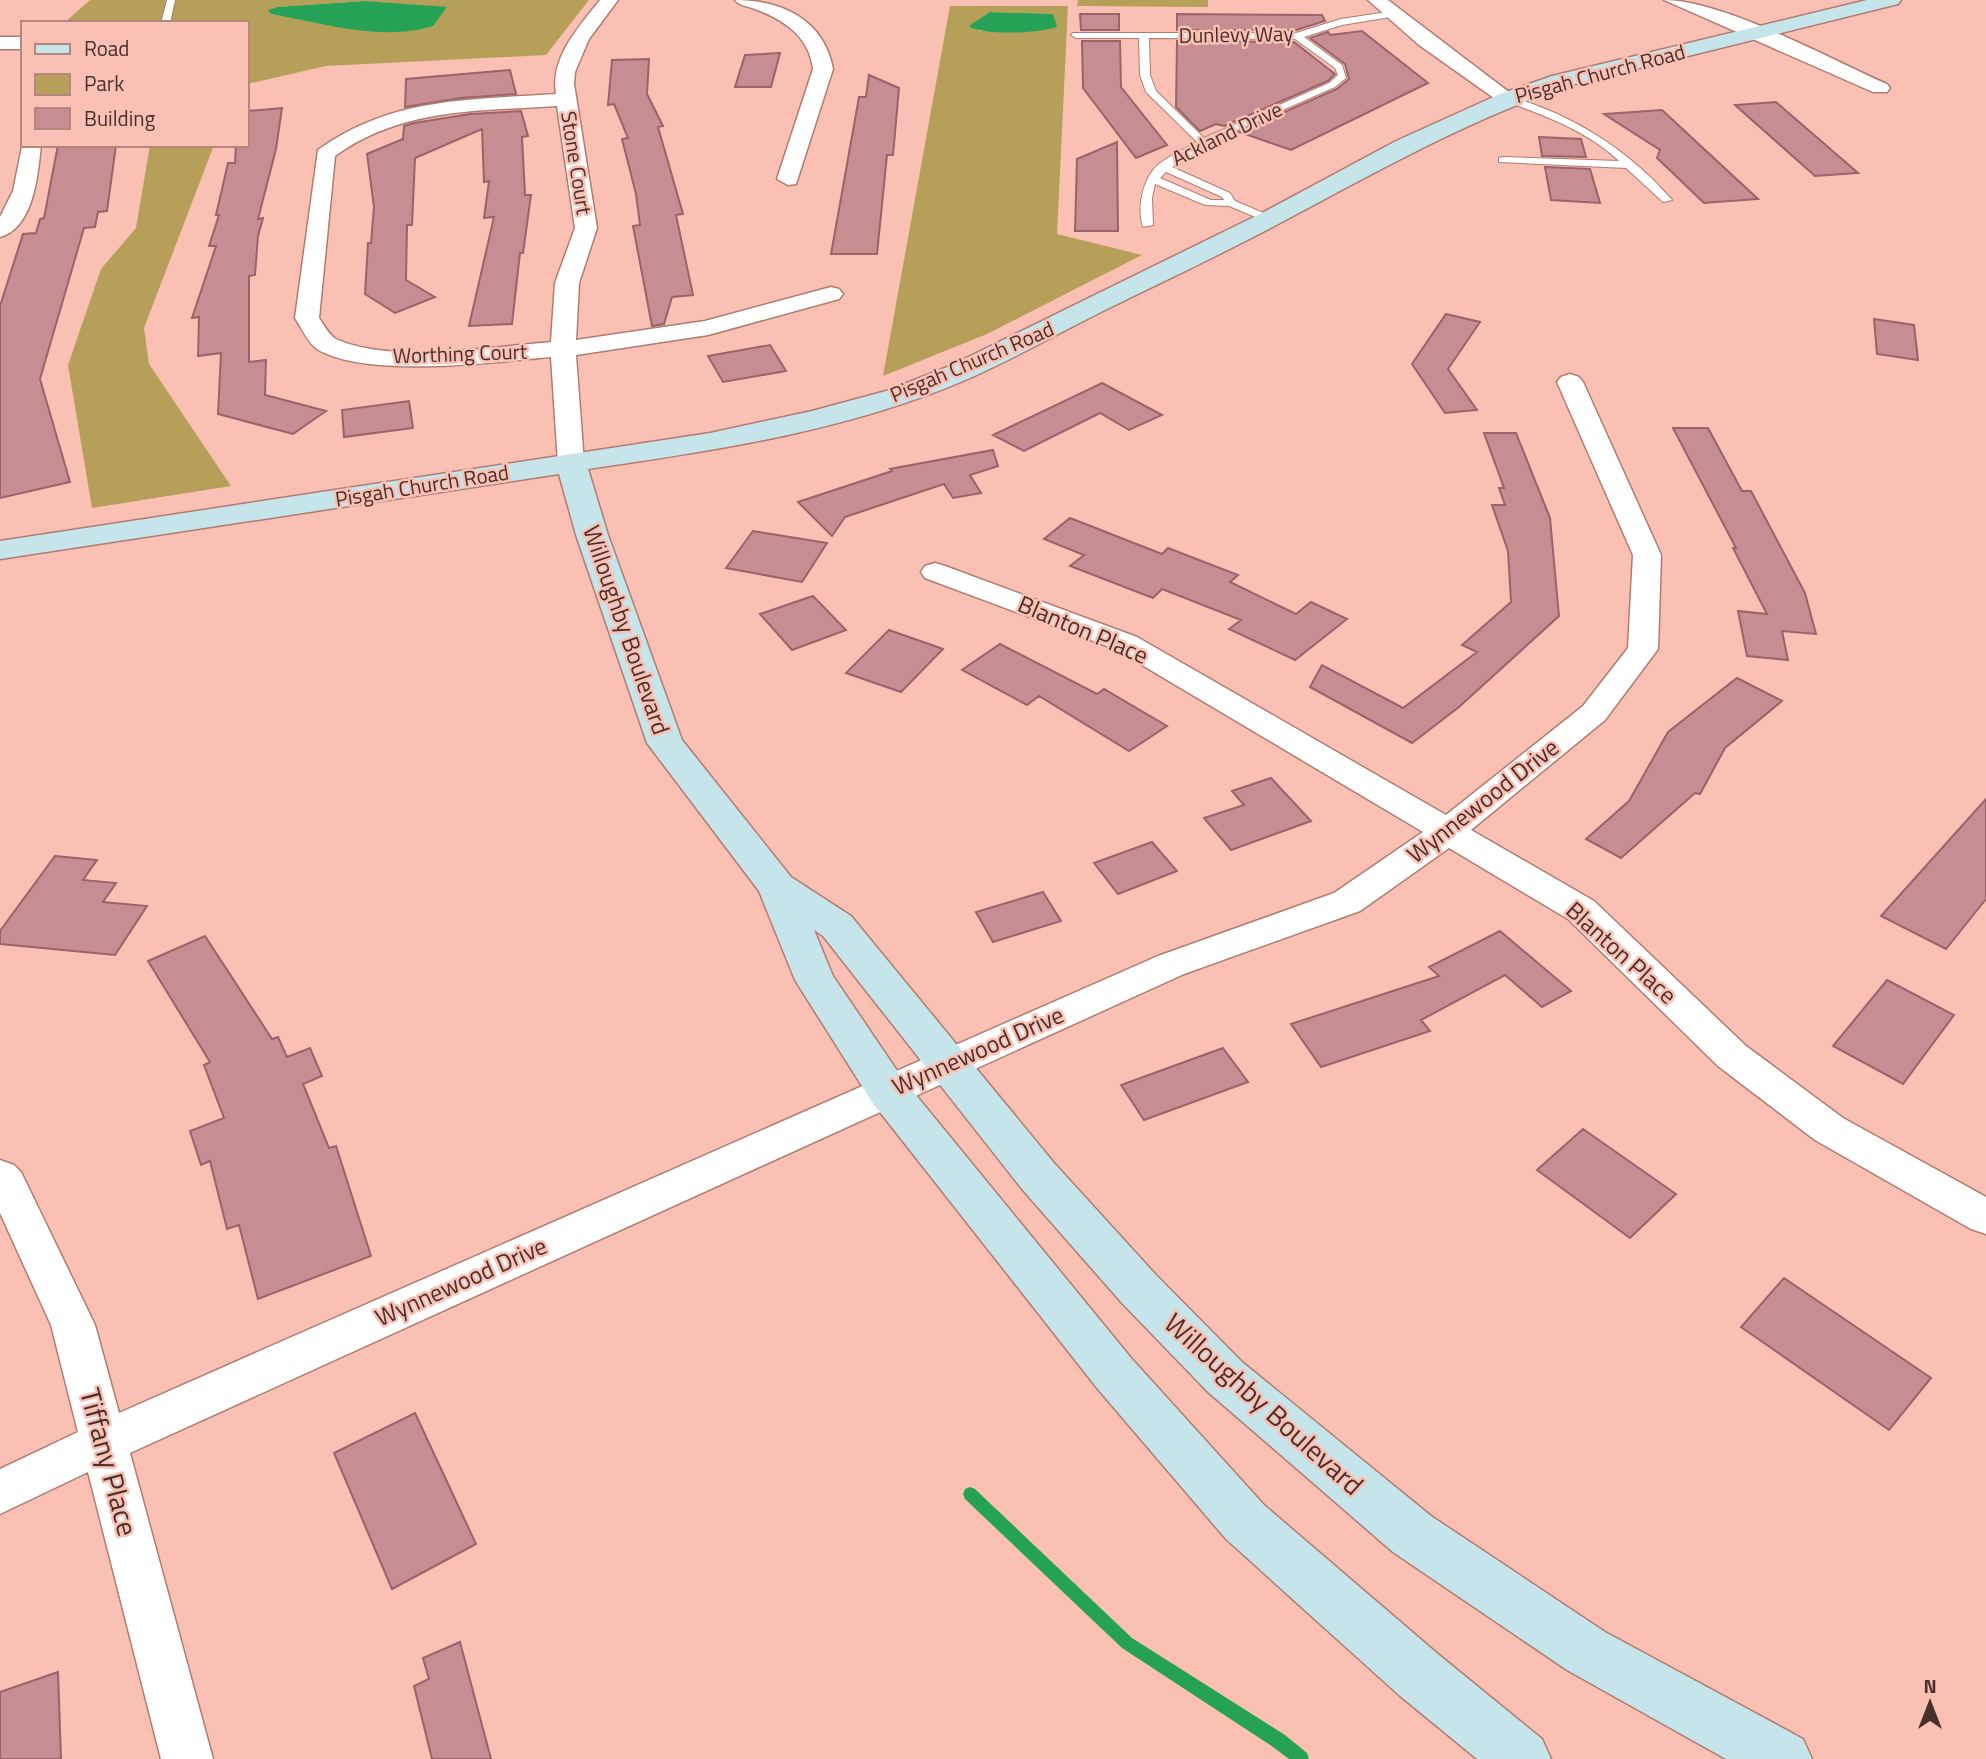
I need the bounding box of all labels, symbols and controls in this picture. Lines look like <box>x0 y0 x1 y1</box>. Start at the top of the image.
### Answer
street label: Dunlevy Way <box>1178 17 1294 51</box>
legend <box>21 21 248 147</box>
text: Road <box>84 32 129 64</box>
street label: Pisgah Church Road <box>1511 35 1689 111</box>
text: Park <box>84 67 124 99</box>
street label: Ackland Drive <box>1166 92 1287 174</box>
text: Building <box>84 102 156 134</box>
street label: Stone Court <box>553 109 601 217</box>
street label: Pisgah Church Road <box>885 312 1059 410</box>
street label: Worthing Court <box>392 335 528 371</box>
street label: Pisgah Church Road <box>333 455 511 515</box>
street label: Willoughby Boulevard <box>574 520 680 739</box>
street label: Blanton Place <box>1013 585 1154 673</box>
street label: Wynnewood Drive <box>1399 729 1566 871</box>
street label: Blanton Place <box>1558 892 1685 1012</box>
street label: Wynnewood Drive <box>886 996 1069 1104</box>
street label: Wynnewood Drive <box>369 1227 552 1335</box>
street label: Willoughby Boulevard <box>1155 1302 1374 1505</box>
street label: Tiffany Place <box>69 1383 150 1540</box>
north arrow <box>1895 1668 1965 1738</box>
text: N <box>1923 1671 1937 1700</box>

